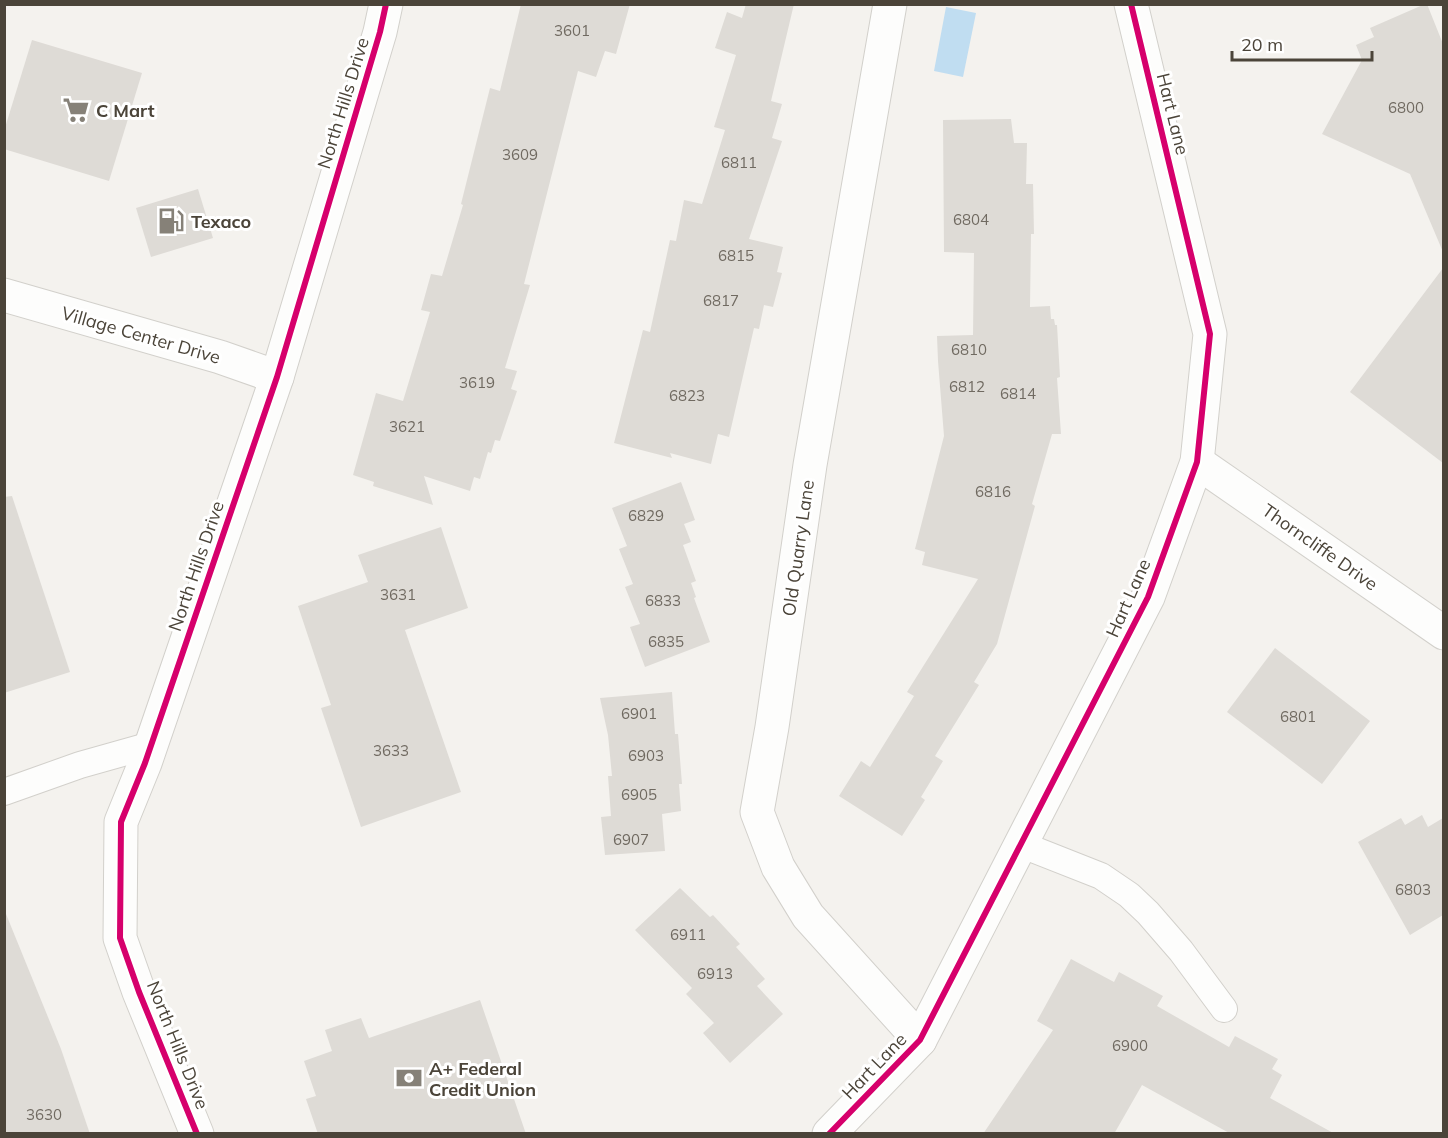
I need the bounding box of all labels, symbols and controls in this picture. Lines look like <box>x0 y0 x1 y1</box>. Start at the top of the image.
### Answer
house number: 3601 <box>554 21 590 40</box>
scale bar <box>1232 24 1372 62</box>
text: 20 m <box>1241 33 1283 56</box>
street label: North Hills Drive <box>312 35 374 171</box>
street label: Hart Lane <box>1152 71 1194 157</box>
supermarket icon: C Mart <box>61 95 91 125</box>
house number: 6800 <box>1388 98 1424 117</box>
place label: C Mart <box>96 99 155 122</box>
house number: 3609 <box>502 145 538 164</box>
house number: 6811 <box>721 153 757 172</box>
fuel station icon: Texaco <box>156 206 186 236</box>
place label: Texaco <box>191 210 251 233</box>
house number: 6804 <box>953 210 989 229</box>
house number: 6815 <box>718 246 754 265</box>
house number: 6817 <box>703 291 739 310</box>
street label: Village Center Drive <box>59 301 223 369</box>
house number: 6810 <box>951 340 987 359</box>
house number: 3619 <box>459 373 495 392</box>
house number: 6812 <box>949 377 985 396</box>
house number: 6814 <box>1000 384 1036 403</box>
house number: 6823 <box>669 386 705 405</box>
house number: 3621 <box>389 417 425 436</box>
street label: Old Quarry Lane <box>777 478 819 618</box>
house number: 6816 <box>975 482 1011 501</box>
street label: North Hills Drive <box>163 498 229 634</box>
street label: Thorncliffe Drive <box>1258 499 1382 595</box>
house number: 6829 <box>628 506 664 525</box>
street label: Hart Lane <box>1101 555 1155 641</box>
house number: 3631 <box>380 585 416 604</box>
house number: 6833 <box>645 591 681 610</box>
house number: 6835 <box>648 632 684 651</box>
house number: 6901 <box>621 704 657 723</box>
house number: 6801 <box>1280 707 1316 726</box>
house number: 3633 <box>373 741 409 760</box>
house number: 6903 <box>628 746 664 765</box>
house number: 6905 <box>621 785 657 804</box>
house number: 6907 <box>613 830 649 849</box>
house number: 6803 <box>1395 880 1431 899</box>
house number: 6911 <box>670 925 706 944</box>
house number: 6913 <box>697 964 733 983</box>
street label: North Hills Drive <box>142 978 214 1112</box>
street label: Hart Lane <box>837 1028 911 1104</box>
house number: 6900 <box>1112 1036 1148 1055</box>
place label: A+ Federal Credit Union <box>429 1057 536 1101</box>
bank icon: A+ Federal Credit Union <box>394 1063 424 1093</box>
house number: 3630 <box>26 1105 62 1124</box>

